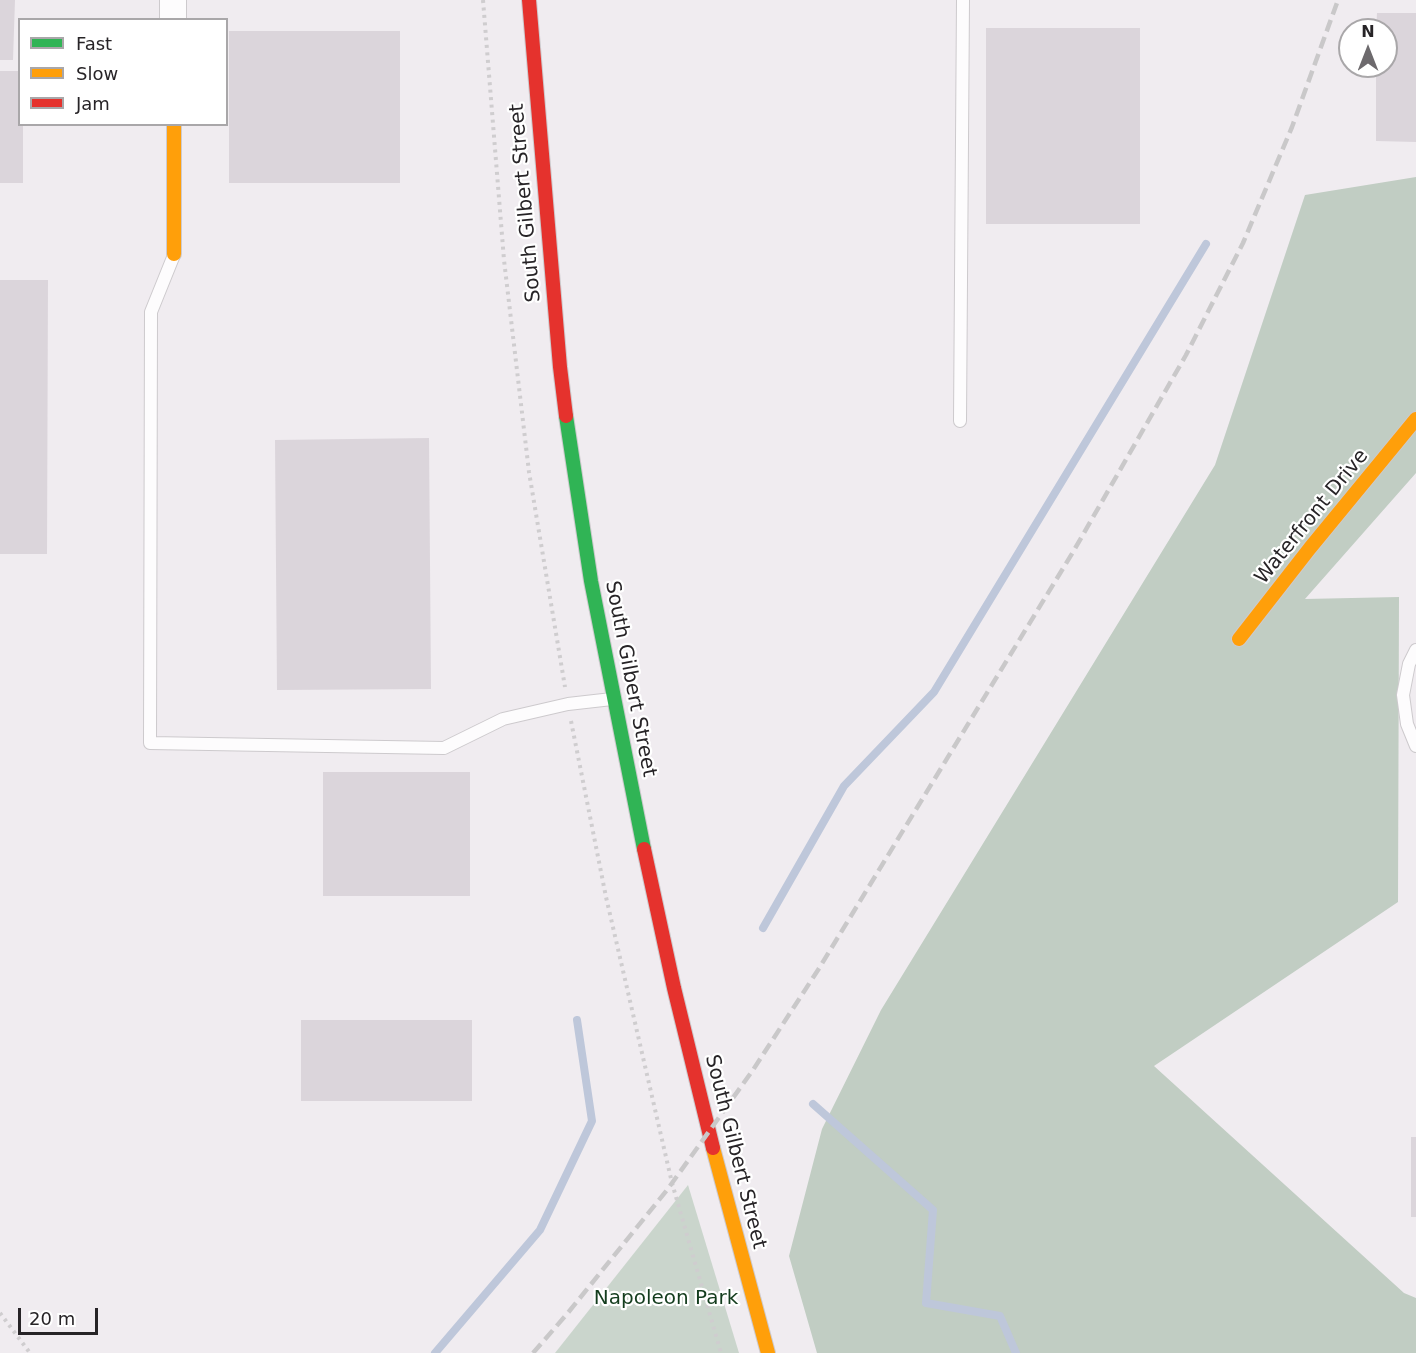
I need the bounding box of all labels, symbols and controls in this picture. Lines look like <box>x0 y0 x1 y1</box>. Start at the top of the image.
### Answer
legend <box>18 18 228 126</box>
north arrow <box>1338 18 1398 78</box>
text: N <box>1361 22 1375 41</box>
text: Fast <box>76 33 112 54</box>
text: Slow <box>76 63 118 84</box>
text: Jam <box>76 93 110 114</box>
street label: South Gilbert Street <box>505 103 547 303</box>
street label: Waterfront Drive <box>1250 445 1374 589</box>
street label: South Gilbert Street <box>599 579 661 779</box>
street label: South Gilbert Street <box>699 1052 771 1252</box>
park label: Napoleon Park <box>594 1287 738 1311</box>
scale bar <box>21 1296 100 1334</box>
text: 20 m <box>29 1308 75 1329</box>

